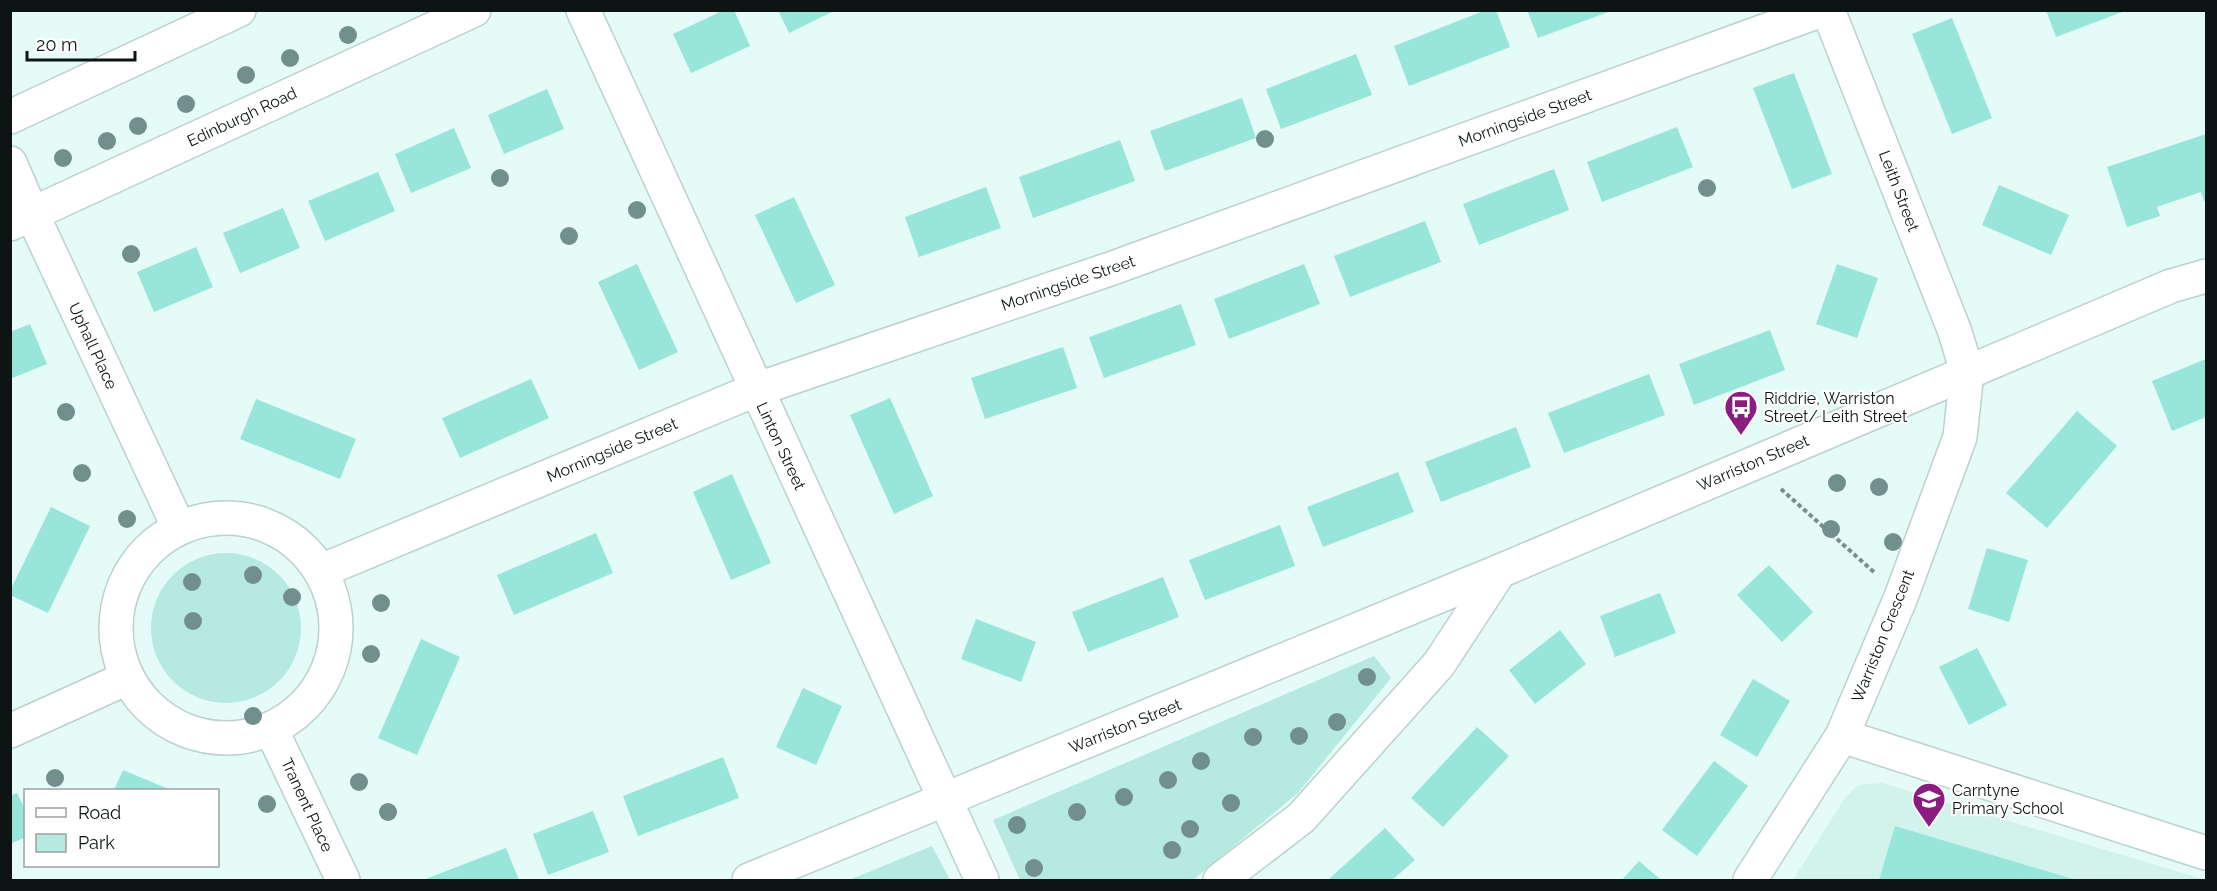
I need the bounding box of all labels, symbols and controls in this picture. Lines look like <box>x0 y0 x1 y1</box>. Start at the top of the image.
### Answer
scale bar <box>27 24 135 62</box>
text: 20 m <box>36 34 78 55</box>
street label: Edinburgh Road <box>184 83 300 151</box>
street label: Morningside Street <box>1456 85 1595 151</box>
street label: Leith Street <box>1875 148 1923 235</box>
street label: Morningside Street <box>999 251 1138 315</box>
street label: Uphall Place <box>65 300 121 392</box>
bus stop icon: Riddrie, Warriston Street/ Leith Street <box>1723 389 1759 436</box>
place label: Riddrie, Warriston Street/ Leith Street <box>1764 389 1908 426</box>
street label: Linton Street <box>752 399 810 493</box>
street label: Morningside Street <box>544 414 681 486</box>
street label: Warriston Street <box>1694 431 1812 495</box>
street label: Warriston Crescent <box>1848 566 1919 705</box>
street label: Warriston Street <box>1066 695 1185 757</box>
street label: Tranent Place <box>277 755 337 855</box>
school or university icon: Carntyne Primary School <box>1911 781 1947 828</box>
place label: Carntyne Primary School <box>1952 781 2064 818</box>
legend <box>24 789 219 867</box>
text: Road <box>78 802 121 823</box>
text: Park <box>78 832 115 853</box>

